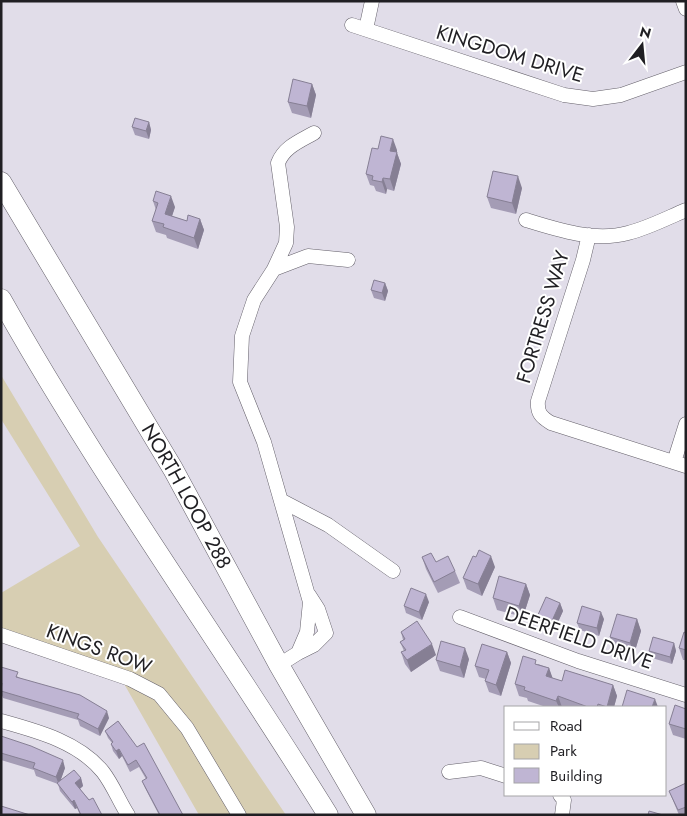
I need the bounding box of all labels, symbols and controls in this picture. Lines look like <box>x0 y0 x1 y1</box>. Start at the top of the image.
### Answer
street label: KINGDOM DRIVE <box>433 18 587 90</box>
north arrow <box>617 20 667 70</box>
text: N <box>637 21 654 44</box>
street label: FORTRESS WAY <box>509 246 577 387</box>
street label: NORTH LOOP 288 <box>134 418 239 574</box>
street label: DEERFIELD DRIVE <box>501 599 657 677</box>
street label: KINGS ROW <box>42 616 156 682</box>
legend <box>504 706 667 796</box>
text: Road <box>550 715 582 737</box>
text: Park <box>550 740 577 762</box>
text: Building <box>550 765 602 787</box>

